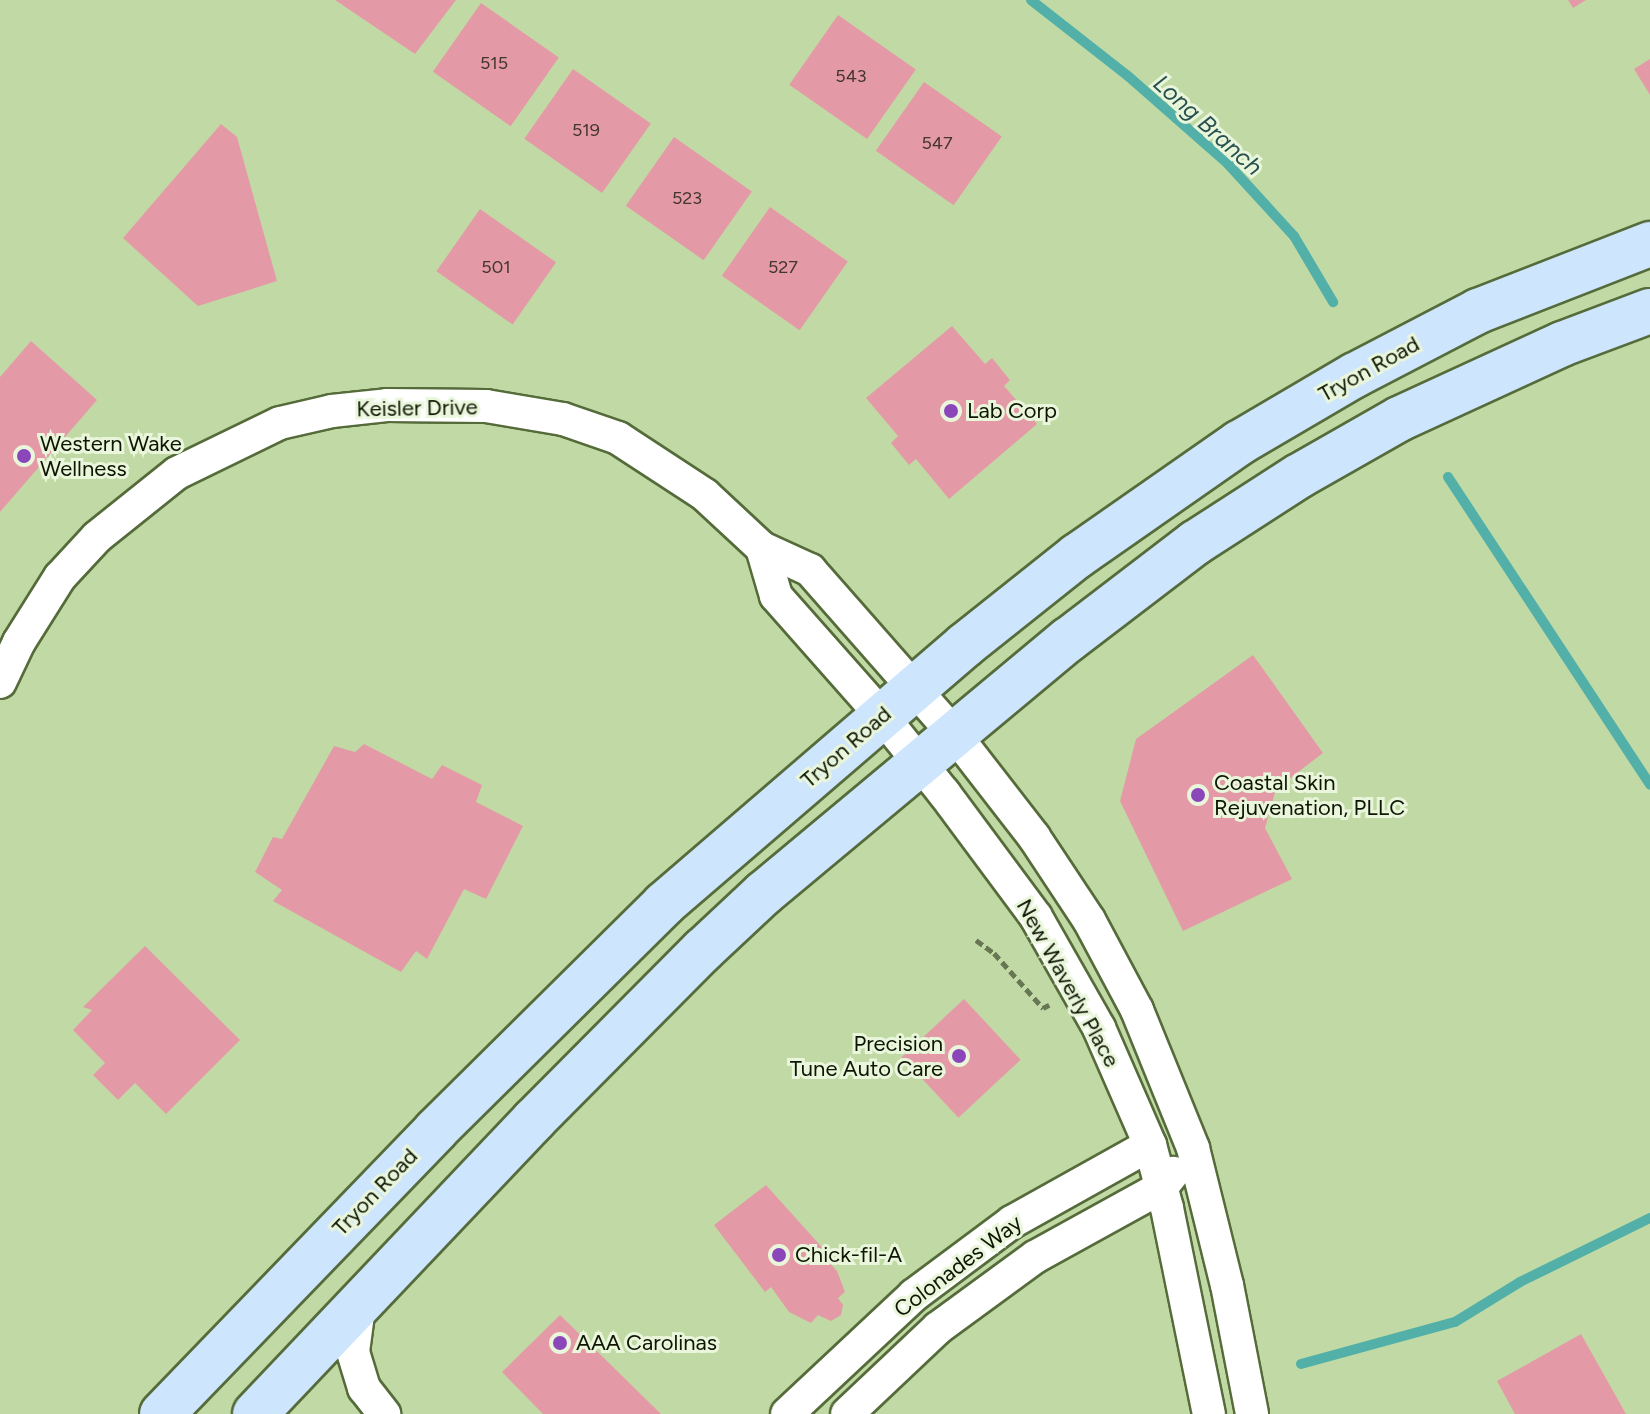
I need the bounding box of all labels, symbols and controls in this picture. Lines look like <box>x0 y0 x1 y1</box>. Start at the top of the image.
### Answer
house number: 515 <box>480 52 508 74</box>
house number: 543 <box>835 65 867 87</box>
water label: Long Branch <box>1148 69 1268 181</box>
house number: 519 <box>572 119 600 141</box>
house number: 547 <box>921 132 953 154</box>
house number: 523 <box>672 187 702 209</box>
house number: 501 <box>481 256 511 278</box>
house number: 527 <box>768 256 798 278</box>
street label: Tryon Road <box>1314 331 1424 407</box>
street label: Keisler Drive <box>356 394 478 422</box>
place label: Lab Corp <box>967 398 1057 424</box>
marker: Lab Corp <box>942 402 960 420</box>
place label: Western Wake Wellness <box>40 430 182 482</box>
marker: Western Wake Wellness <box>15 447 33 465</box>
street label: Tryon Road <box>795 701 897 793</box>
place label: Coastal Skin Rejuvenation, PLLC <box>1214 769 1405 820</box>
marker: Coastal Skin Rejuvenation, PLLC <box>1189 786 1207 804</box>
street label: New Waverly Place <box>1011 894 1125 1072</box>
place label: Precision Tune Auto Care <box>790 1030 943 1082</box>
marker: Precision Tune Auto Care <box>950 1047 968 1065</box>
street label: Tryon Road <box>327 1143 423 1241</box>
street label: Colonades Way <box>889 1209 1027 1323</box>
place label: Chick-fil-A <box>795 1242 902 1268</box>
marker: Chick-fil-A <box>770 1246 788 1264</box>
place label: AAA Carolinas <box>576 1330 717 1356</box>
marker: AAA Carolinas <box>551 1334 569 1352</box>

